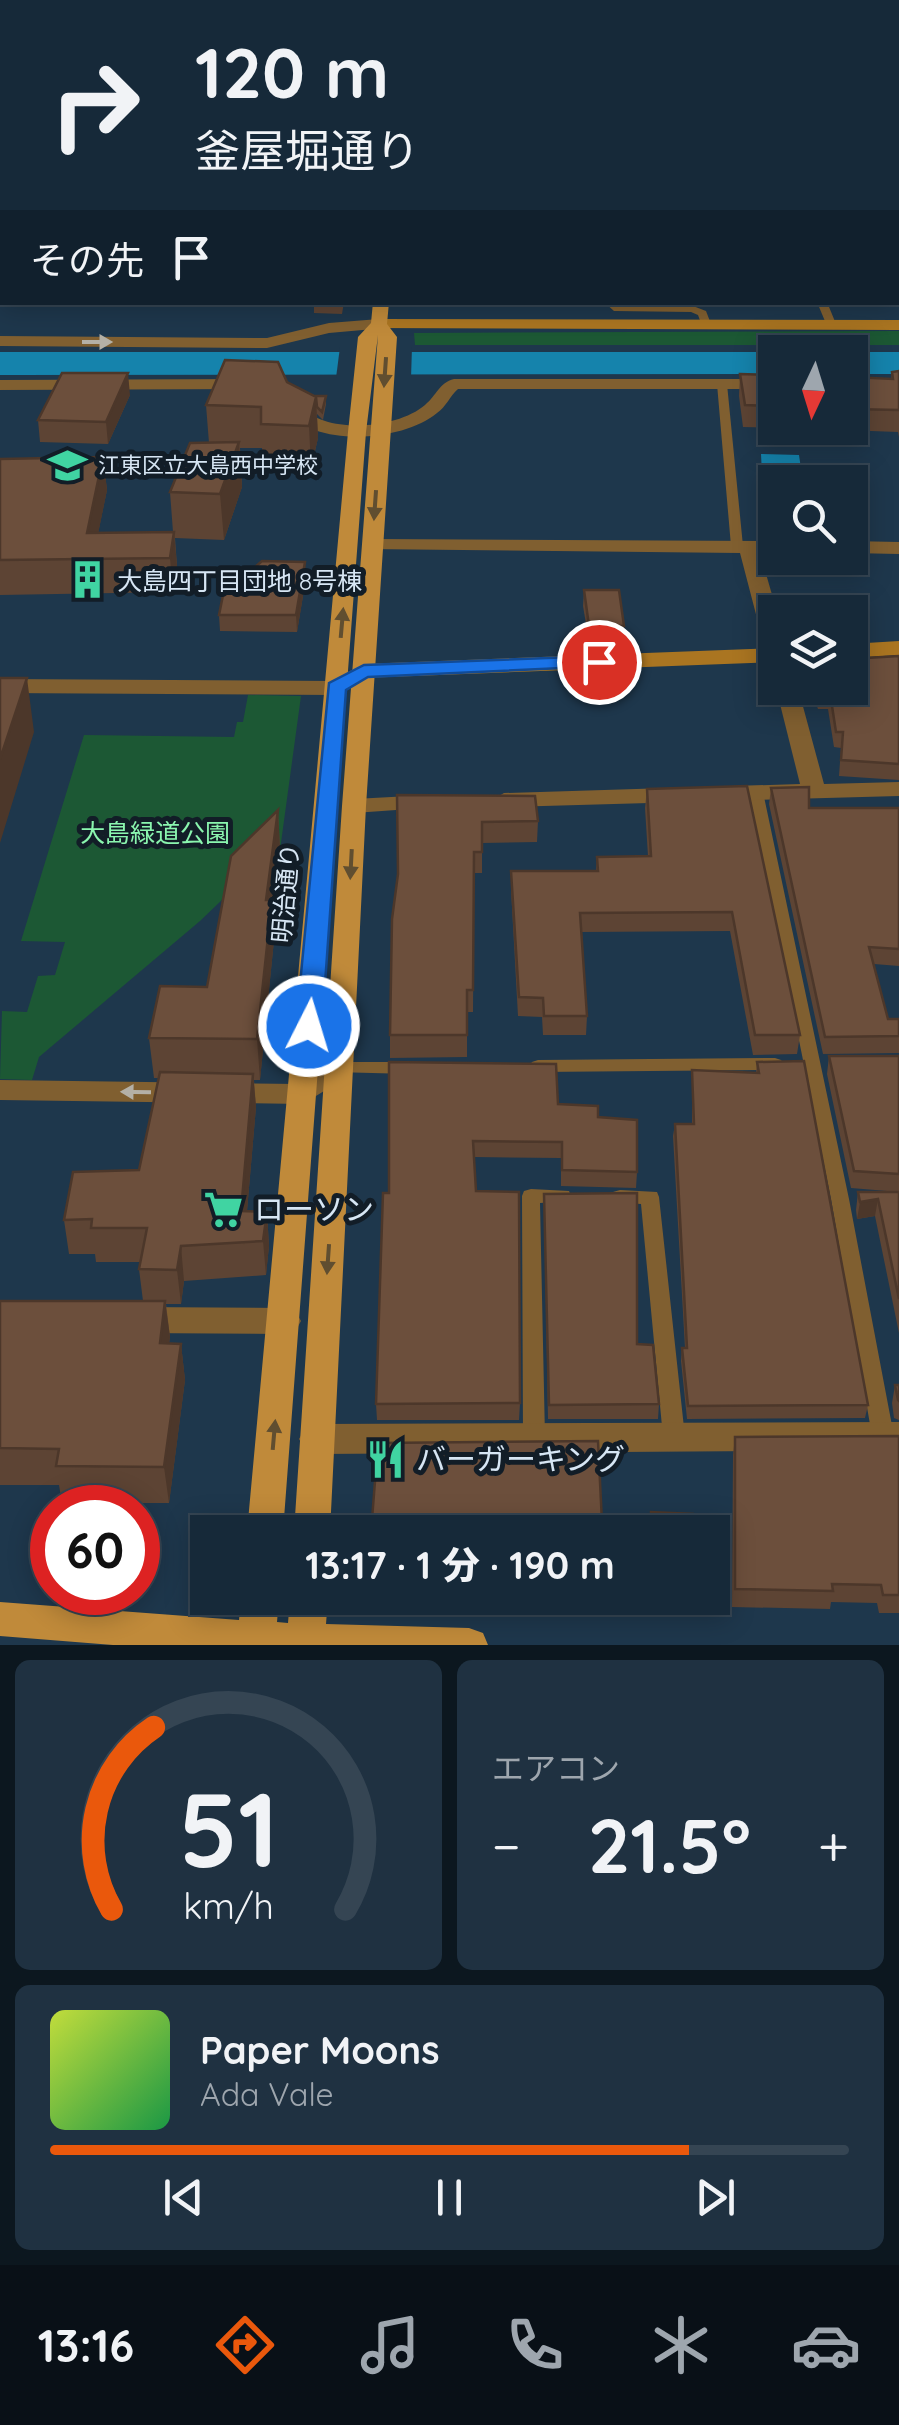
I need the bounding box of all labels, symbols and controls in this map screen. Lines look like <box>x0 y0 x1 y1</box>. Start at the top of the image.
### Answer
text: 120 m <box>195 28 389 116</box>
icon: right <box>30 40 160 170</box>
text: 釜屋堀通り <box>195 122 420 178</box>
icon: arrive <box>164 230 219 285</box>
text: その先 <box>30 236 144 284</box>
one-way arrow <box>82 334 114 350</box>
north arrow <box>758 335 868 445</box>
map controls <box>758 335 868 705</box>
one-way arrow <box>377 357 393 389</box>
school or university icon: 江東区立大島西中学校 <box>47 444 89 486</box>
place label: 江東区立大島西中学校 <box>98 451 318 479</box>
button: search <box>758 465 868 575</box>
one-way arrow <box>367 490 383 522</box>
building icon: 大島四丁目団地 8号棟 <box>66 559 108 601</box>
place label: 大島四丁目団地 8号棟 <box>117 565 362 596</box>
button: layers <box>758 595 868 705</box>
one-way arrow <box>334 607 350 639</box>
pin <box>557 620 642 705</box>
icon: arrive <box>572 635 627 690</box>
park label: 大島緑道公園 <box>80 817 230 848</box>
street label: 明治通り <box>265 842 305 944</box>
one-way arrow <box>343 849 359 881</box>
position arrow <box>257 974 361 1078</box>
one-way arrow <box>119 1084 151 1100</box>
supermarket icon: ローソン <box>203 1188 245 1230</box>
place label: ローソン <box>254 1190 374 1228</box>
one-way arrow <box>320 1243 336 1275</box>
one-way arrow <box>266 1419 282 1451</box>
restaurant icon: バーガーキング <box>365 1438 407 1480</box>
place label: バーガーキング <box>416 1440 625 1478</box>
speed limit sign: 60 <box>30 1485 160 1615</box>
text: 13:17 · 1 分 · 190 m <box>305 1541 615 1589</box>
text: エアコン <box>492 1748 620 1788</box>
text: 51 <box>178 1763 279 1893</box>
text: 21.5° <box>588 1798 751 1892</box>
text: − <box>492 1811 521 1880</box>
text: + <box>818 1811 849 1880</box>
text: km/h <box>183 1883 274 1928</box>
text: Paper Moons <box>200 2026 440 2074</box>
text: Ada Vale <box>200 2074 334 2114</box>
icon: previous <box>156 2170 211 2225</box>
icon: pause <box>422 2170 477 2225</box>
icon: next <box>688 2170 743 2225</box>
icon: directions <box>210 2310 280 2380</box>
icon: music <box>355 2310 425 2380</box>
icon: phone <box>500 2310 570 2380</box>
icon: climate <box>646 2310 716 2380</box>
icon: car <box>791 2310 861 2380</box>
text: 13:16 <box>38 2317 134 2373</box>

